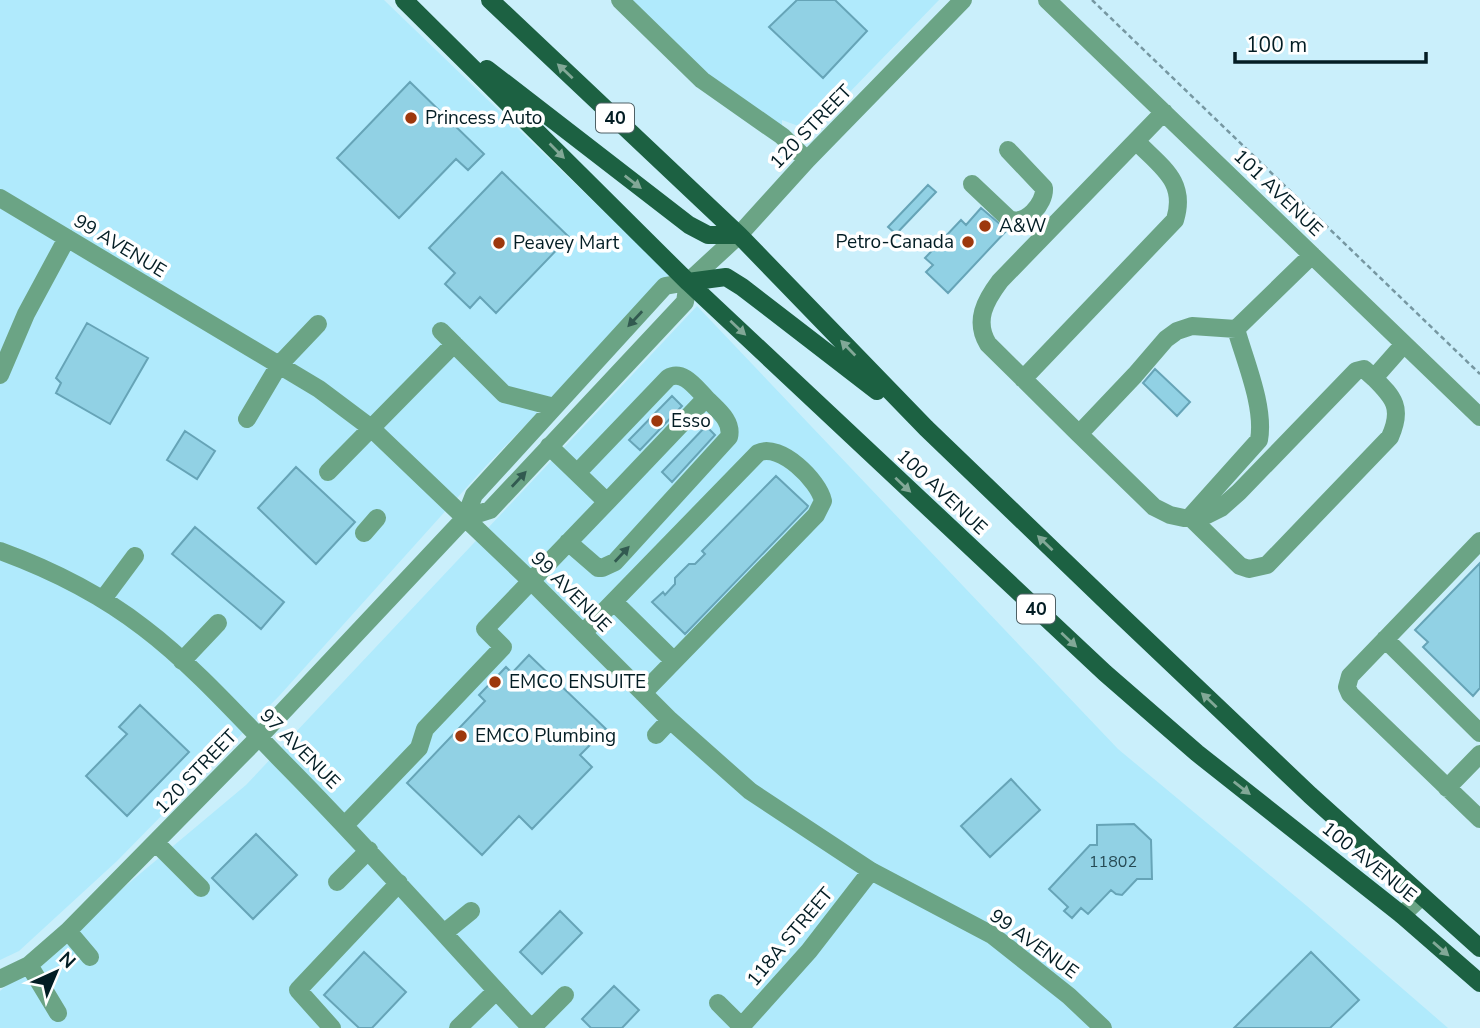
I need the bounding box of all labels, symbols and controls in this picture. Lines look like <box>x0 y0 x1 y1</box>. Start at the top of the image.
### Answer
scale bar <box>1235 21 1426 65</box>
text: 100 m <box>1246 31 1307 59</box>
one-way arrow <box>557 63 574 79</box>
street label: 120 STREET <box>764 79 858 175</box>
road number: 40 <box>596 104 634 132</box>
place label: Princess Auto <box>425 105 542 131</box>
marker: Princess Auto <box>403 110 419 126</box>
one-way arrow <box>548 143 565 160</box>
street label: 101 AVENUE <box>1228 144 1328 242</box>
one-way arrow <box>624 175 642 190</box>
street label: 99 AVENUE <box>69 208 171 284</box>
place label: A&W <box>999 213 1047 239</box>
marker: A&W <box>977 218 993 234</box>
place label: Petro-Canada <box>836 229 954 255</box>
place label: Peavey Mart <box>513 230 620 256</box>
marker: Petro-Canada <box>960 234 976 250</box>
marker: Peavey Mart <box>491 235 507 251</box>
one-way arrow <box>627 310 643 327</box>
one-way arrow <box>729 320 746 336</box>
one-way arrow <box>841 340 857 357</box>
place label: Esso <box>671 408 711 434</box>
marker: Esso <box>649 413 665 429</box>
street label: 100 AVENUE <box>891 443 993 541</box>
one-way arrow <box>510 471 526 488</box>
one-way arrow <box>894 476 911 492</box>
one-way arrow <box>1037 535 1054 551</box>
street label: 99 AVENUE <box>525 546 617 638</box>
one-way arrow <box>613 546 629 563</box>
road number: 40 <box>1017 594 1055 624</box>
one-way arrow <box>1060 632 1077 648</box>
place label: EMCO ENSUITE <box>509 669 646 695</box>
marker: EMCO ENSUITE <box>487 674 503 690</box>
one-way arrow <box>1201 693 1218 709</box>
street label: 97 AVENUE <box>254 703 346 795</box>
place label: EMCO Plumbing <box>475 723 616 749</box>
street label: 120 STREET <box>149 724 243 820</box>
marker: EMCO Plumbing <box>453 728 469 744</box>
one-way arrow <box>1233 780 1251 795</box>
street label: 100 AVENUE <box>1316 816 1422 908</box>
house number: 11802 <box>1089 851 1137 873</box>
street label: 118A STREET <box>741 882 839 992</box>
street label: 99 AVENUE <box>984 903 1084 985</box>
north arrow <box>21 937 91 1007</box>
one-way arrow <box>1432 941 1450 957</box>
text: N <box>53 946 81 975</box>

